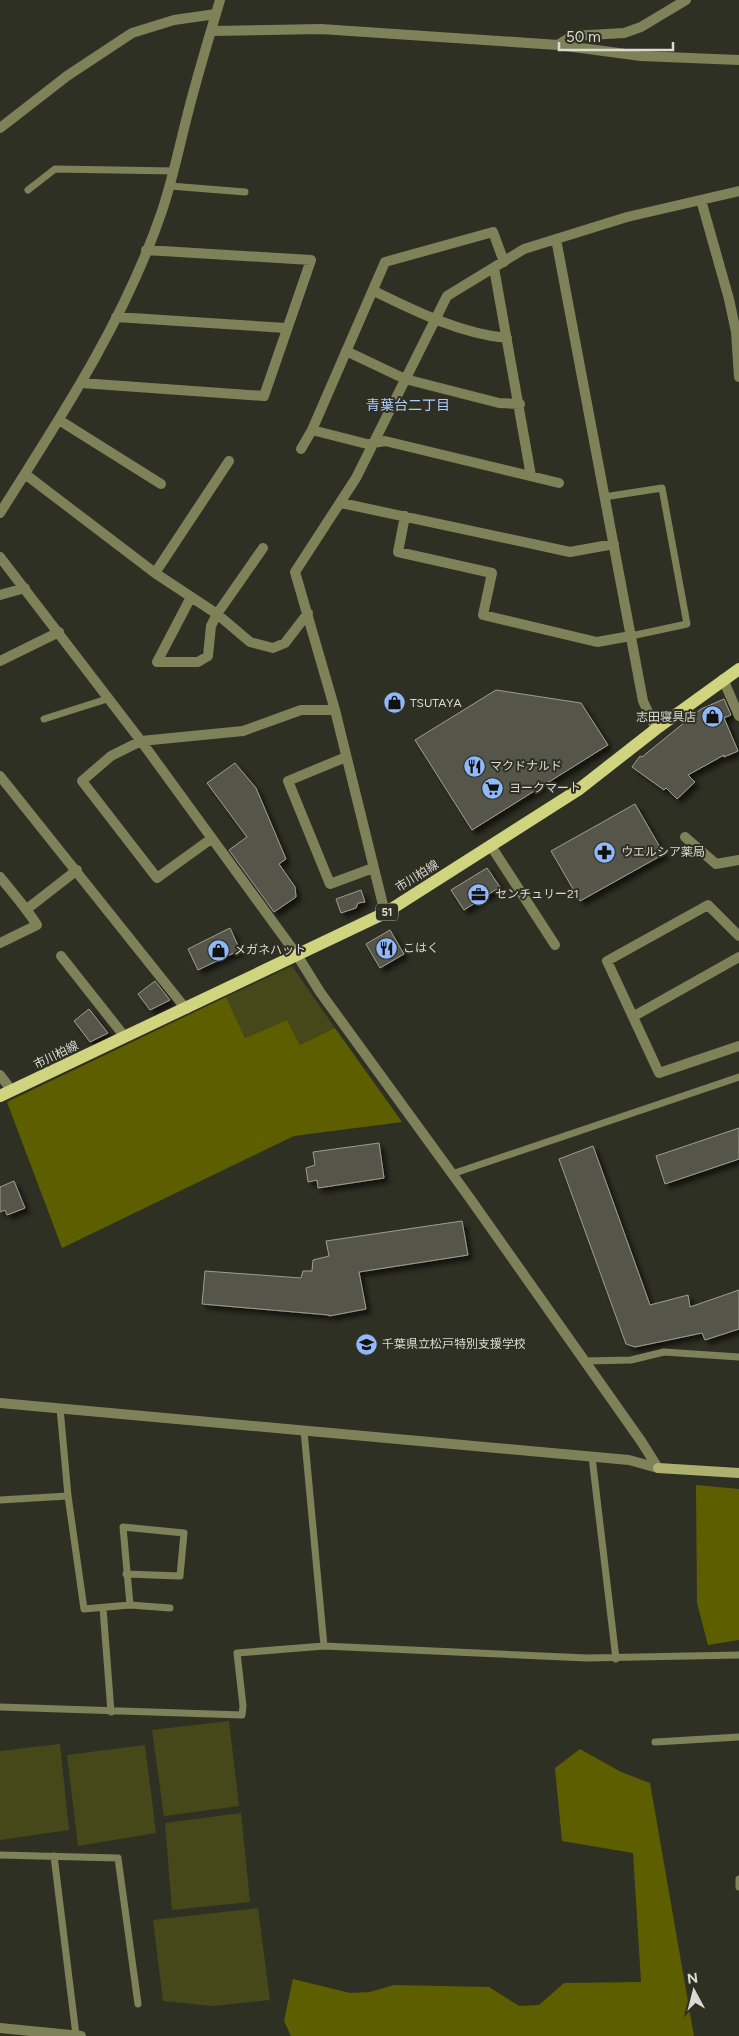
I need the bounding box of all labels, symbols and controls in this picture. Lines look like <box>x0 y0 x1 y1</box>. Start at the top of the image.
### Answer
scale bar <box>559 20 673 52</box>
text: 50 m <box>566 28 601 46</box>
district label: 青葉台二丁目 <box>366 397 450 414</box>
shop icon: TSUTAYA <box>382 691 406 715</box>
place label: TSUTAYA <box>410 696 462 710</box>
shop icon: 志田寝具店 <box>700 705 724 729</box>
place label: 志田寝具店 <box>636 710 696 724</box>
restaurant icon: マクドナルド <box>462 754 486 778</box>
place label: マクドナルド <box>490 759 562 773</box>
supermarket icon: ヨークマート <box>481 776 505 800</box>
place label: ヨークマート <box>509 781 581 795</box>
pharmacy icon: ウエルシア薬局 <box>593 840 617 864</box>
place label: ウエルシア薬局 <box>621 845 705 859</box>
street label: 市川柏線 <box>393 857 441 895</box>
office icon: センチュリー21 <box>467 882 491 906</box>
place label: センチュリー21 <box>495 887 579 901</box>
road number: 51 <box>376 904 398 920</box>
restaurant icon: こはく <box>375 936 399 960</box>
shop icon: メガネハット <box>206 938 230 962</box>
place label: こはく <box>403 941 439 955</box>
place label: メガネハット <box>234 943 306 957</box>
street label: 市川柏線 <box>31 1038 81 1072</box>
school or university icon: 千葉県立松戸特別支援学校 <box>354 1332 378 1356</box>
place label: 千葉県立松戸特別支援学校 <box>382 1337 526 1351</box>
north arrow <box>669 1966 719 2016</box>
text: N <box>686 1969 699 1988</box>

